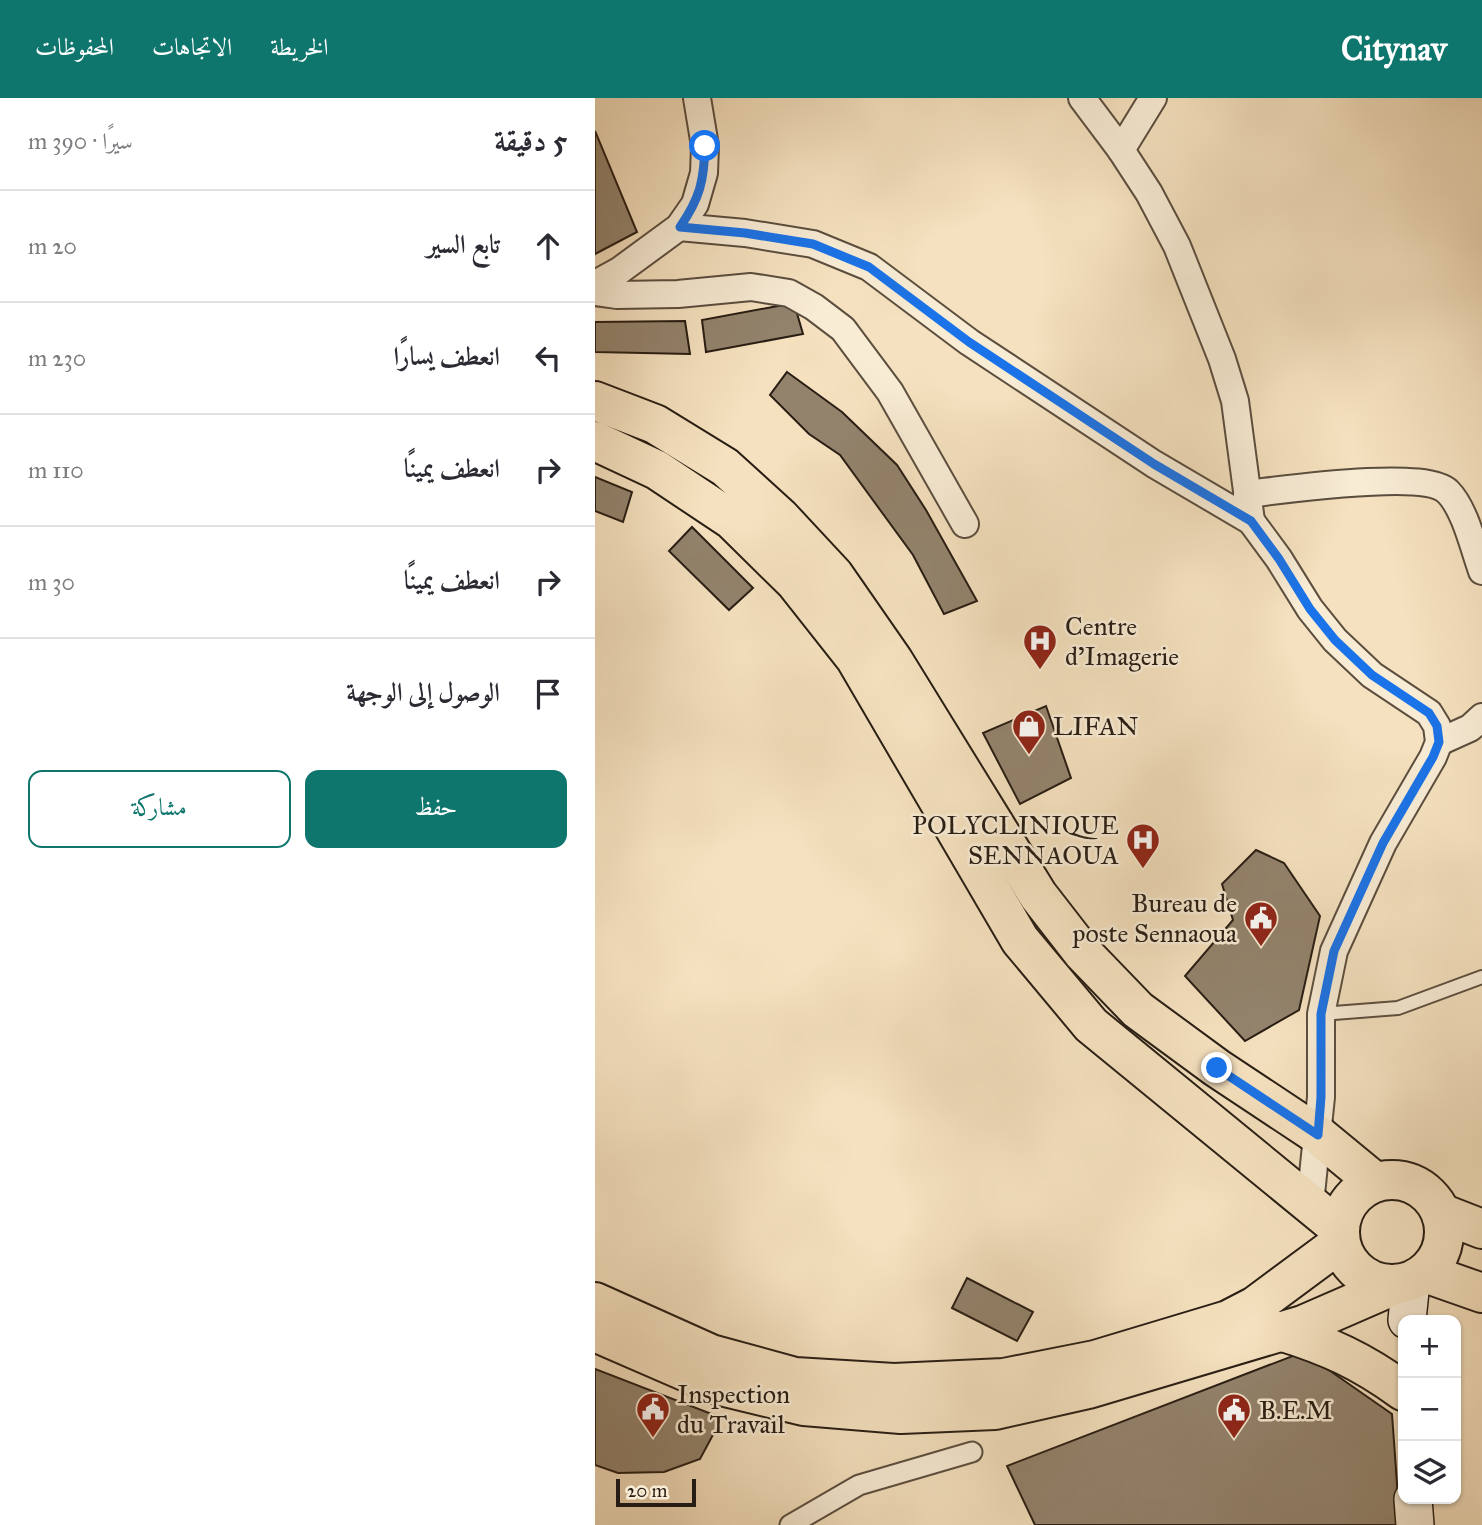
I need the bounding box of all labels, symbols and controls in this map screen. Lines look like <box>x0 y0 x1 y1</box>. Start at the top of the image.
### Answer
text: Citynav <box>1341 29 1447 69</box>
text: المحفوظات <box>35 32 114 62</box>
text: الاتجاهات <box>152 32 232 62</box>
text: الخريطة <box>270 32 329 62</box>
text: 5 دقيقة <box>494 123 567 159</box>
text: سيرًا · 390 m <box>28 127 133 155</box>
route start <box>689 130 720 161</box>
icon: ahead <box>529 227 567 265</box>
text: تابع السير <box>427 228 500 260</box>
text: 20 m <box>28 232 77 260</box>
icon: left <box>529 339 567 377</box>
text: انعطف يسارًا <box>393 340 500 372</box>
text: 230 m <box>28 344 86 372</box>
icon: right <box>529 451 567 489</box>
text: انعطف يمينًا <box>404 452 500 484</box>
text: 110 m <box>28 456 84 484</box>
icon: right <box>529 563 567 601</box>
text: انعطف يمينًا <box>404 564 500 596</box>
text: 30 m <box>28 568 75 596</box>
place label: Centre d'Imagerie <box>1065 610 1179 672</box>
hospital icon: Centre d'Imagerie <box>1021 622 1059 671</box>
icon: arrive <box>529 675 567 713</box>
text: الوصول إلى الوجهة <box>346 676 500 708</box>
shop icon: LIFAN <box>1010 707 1048 756</box>
place label: LIFAN <box>1053 710 1139 742</box>
button: مشاركة <box>28 770 291 848</box>
button: حفظ <box>305 770 567 848</box>
place label: POLYCLINIQUE SENNAOUA <box>912 809 1119 871</box>
hospital icon: POLYCLINIQUE SENNAOUA <box>1124 821 1162 870</box>
place label: Bureau de poste Sennaoua <box>1072 887 1237 949</box>
public building icon: Bureau de poste Sennaoua <box>1242 899 1280 948</box>
route end <box>1201 1052 1232 1083</box>
map controls <box>1398 1315 1461 1504</box>
button: + <box>1398 1315 1461 1378</box>
place label: Inspection du Travail <box>677 1378 790 1440</box>
button: − <box>1398 1378 1461 1441</box>
public building icon: Inspection du Travail <box>634 1390 672 1439</box>
public building icon: B.E.M <box>1215 1391 1253 1440</box>
place label: B.E.M <box>1259 1394 1332 1426</box>
button: layers <box>1398 1441 1461 1504</box>
scale bar <box>616 1476 697 1508</box>
text: 20 m <box>627 1479 668 1502</box>

